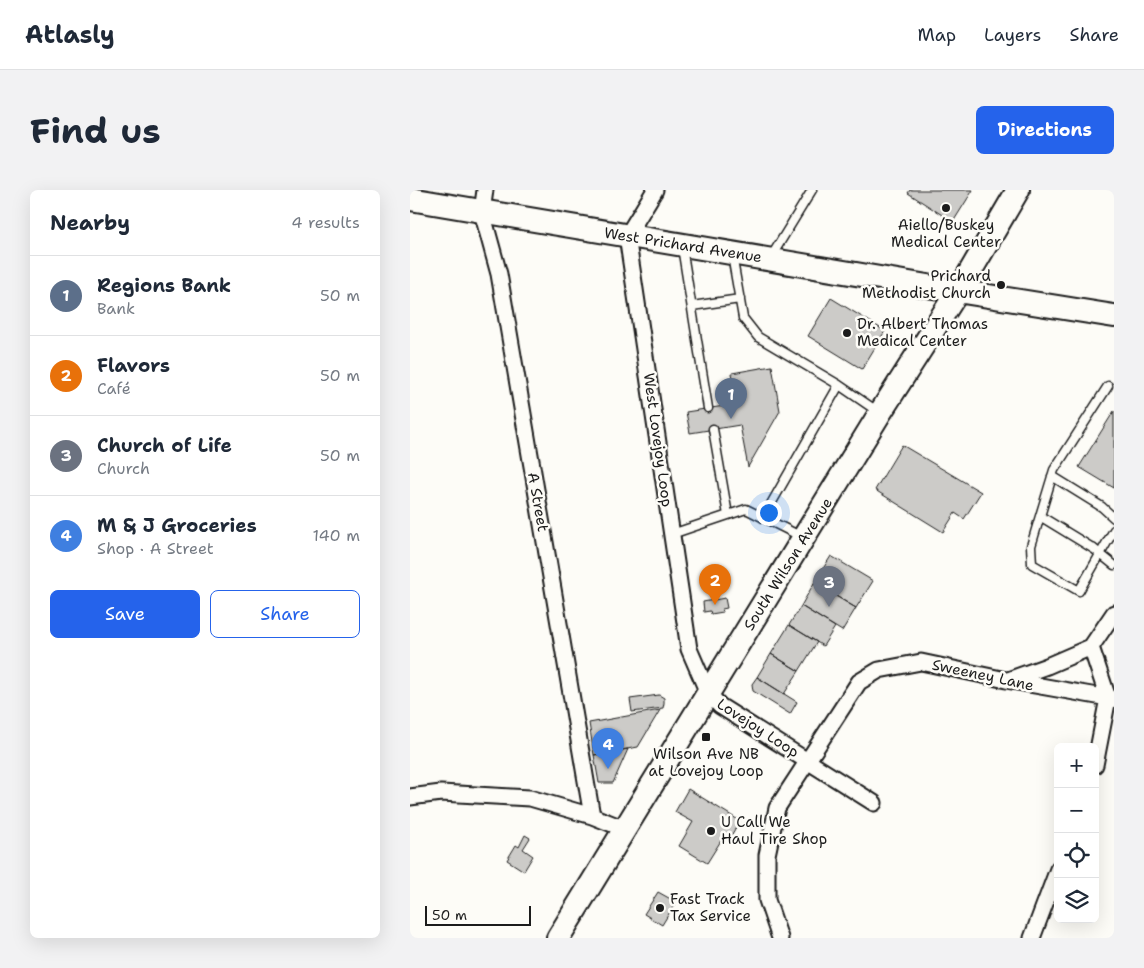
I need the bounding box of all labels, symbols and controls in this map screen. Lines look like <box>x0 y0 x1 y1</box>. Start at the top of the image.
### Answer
text: Atlasly <box>25 19 115 51</box>
text: Map <box>918 23 956 47</box>
text: Layers <box>984 23 1041 47</box>
text: Share <box>1069 23 1119 47</box>
button: Directions <box>976 106 1114 154</box>
text: Find us <box>30 107 161 154</box>
marker: Aiello/Buskey Medical Center <box>940 202 952 214</box>
text: Nearby <box>50 209 130 237</box>
text: 4 results <box>291 212 360 233</box>
place label: Aiello/Buskey Medical Center <box>891 215 1001 252</box>
street label: West Prichard Avenue <box>603 223 763 267</box>
place label: Prichard Methodist Church <box>862 266 991 303</box>
text: Regions Bank <box>97 273 231 298</box>
marker: Prichard Methodist Church <box>995 279 1007 291</box>
text: 1 <box>62 285 70 306</box>
text: 50 m <box>320 285 360 306</box>
text: Bank <box>97 298 135 319</box>
place label: Dr. Albert Thomas Medical Center <box>857 314 988 351</box>
marker: Dr. Albert Thomas Medical Center <box>841 327 853 339</box>
text: Flavors <box>97 353 170 378</box>
text: 2 <box>60 365 72 386</box>
text: 50 m <box>320 365 360 386</box>
street label: West Lovejoy Loop <box>639 372 677 508</box>
text: Café <box>97 378 131 399</box>
pin: 1 <box>715 378 747 419</box>
text: Church of Life <box>97 433 232 458</box>
text: 3 <box>60 445 72 466</box>
text: 50 m <box>320 445 360 466</box>
text: Church <box>97 458 150 479</box>
street label: A Street <box>523 471 553 533</box>
street label: South Wilson Avenue <box>739 494 837 634</box>
your location <box>756 500 782 526</box>
text: M & J Groceries <box>97 513 257 538</box>
text: 4 <box>60 525 72 546</box>
text: 140 m <box>313 525 360 546</box>
text: Shop · A Street <box>97 538 214 559</box>
pin: 2 <box>699 564 731 605</box>
pin: 3 <box>813 566 845 607</box>
button: Save <box>50 590 200 638</box>
button: Share <box>210 590 360 638</box>
street label: Sweeney Lane <box>930 654 1036 696</box>
street label: Lovejoy Loop <box>713 694 803 762</box>
pin: 4 <box>592 728 624 769</box>
marker: Wilson Ave NB at Lovejoy Loop <box>700 731 712 743</box>
map controls <box>1054 743 1099 923</box>
button: + <box>1054 743 1099 788</box>
place label: Wilson Ave NB at Lovejoy Loop <box>649 744 763 781</box>
button: − <box>1054 788 1099 833</box>
place label: U Call We Haul Tire Shop <box>721 812 827 849</box>
marker: U Call We Haul Tire Shop <box>705 825 717 837</box>
button: locate <box>1054 833 1099 878</box>
button: layers <box>1054 878 1099 923</box>
place label: Fast Track Tax Service <box>670 889 751 926</box>
marker: Fast Track Tax Service <box>654 902 666 914</box>
scale bar <box>425 903 531 926</box>
text: 50 m <box>432 906 467 924</box>

